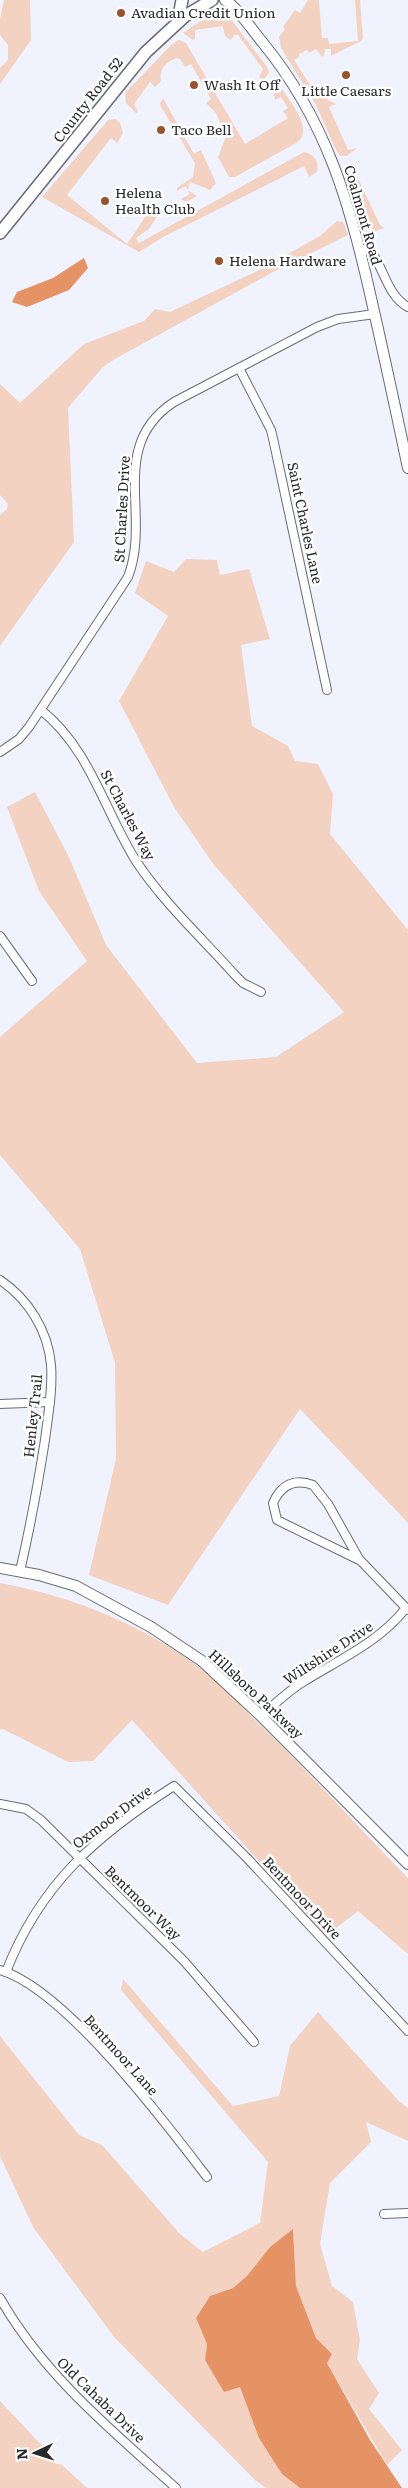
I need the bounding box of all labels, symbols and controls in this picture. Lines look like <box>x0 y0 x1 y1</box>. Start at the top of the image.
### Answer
place label: Avadian Credit Union <box>131 2 275 22</box>
marker: Avadian Credit Union <box>115 7 127 19</box>
street label: County Road 52 <box>48 53 127 146</box>
marker: Little Caesars <box>340 69 352 81</box>
place label: Wash It Off <box>204 74 280 94</box>
marker: Wash It Off <box>188 79 200 91</box>
place label: Little Caesars <box>301 80 391 100</box>
place label: Taco Bell <box>171 119 232 139</box>
marker: Taco Bell <box>155 124 167 136</box>
street label: Coalmont Road <box>340 162 388 267</box>
place label: Helena Health Club <box>115 182 195 218</box>
marker: Helena Health Club <box>99 195 111 207</box>
place label: Helena Hardware <box>229 250 346 270</box>
marker: Helena Hardware <box>213 255 225 267</box>
street label: St Charles Drive <box>108 455 134 563</box>
street label: Saint Charles Lane <box>283 460 329 585</box>
street label: St Charles Way <box>97 766 162 864</box>
street label: Henley Trail <box>18 1373 46 1459</box>
street label: Wiltshire Drive <box>279 1616 376 1689</box>
street label: Hillsboro Parkway <box>205 1644 309 1743</box>
street label: Oxmoor Drive <box>68 1780 155 1853</box>
street label: Bentmoor Drive <box>259 1852 346 1943</box>
street label: Bentmoor Way <box>101 1860 187 1945</box>
street label: Bentmoor Lane <box>80 2010 163 2099</box>
street label: Old Cahaba Drive <box>53 2352 150 2447</box>
north arrow <box>10 2428 60 2478</box>
text: N <box>11 2447 31 2461</box>

